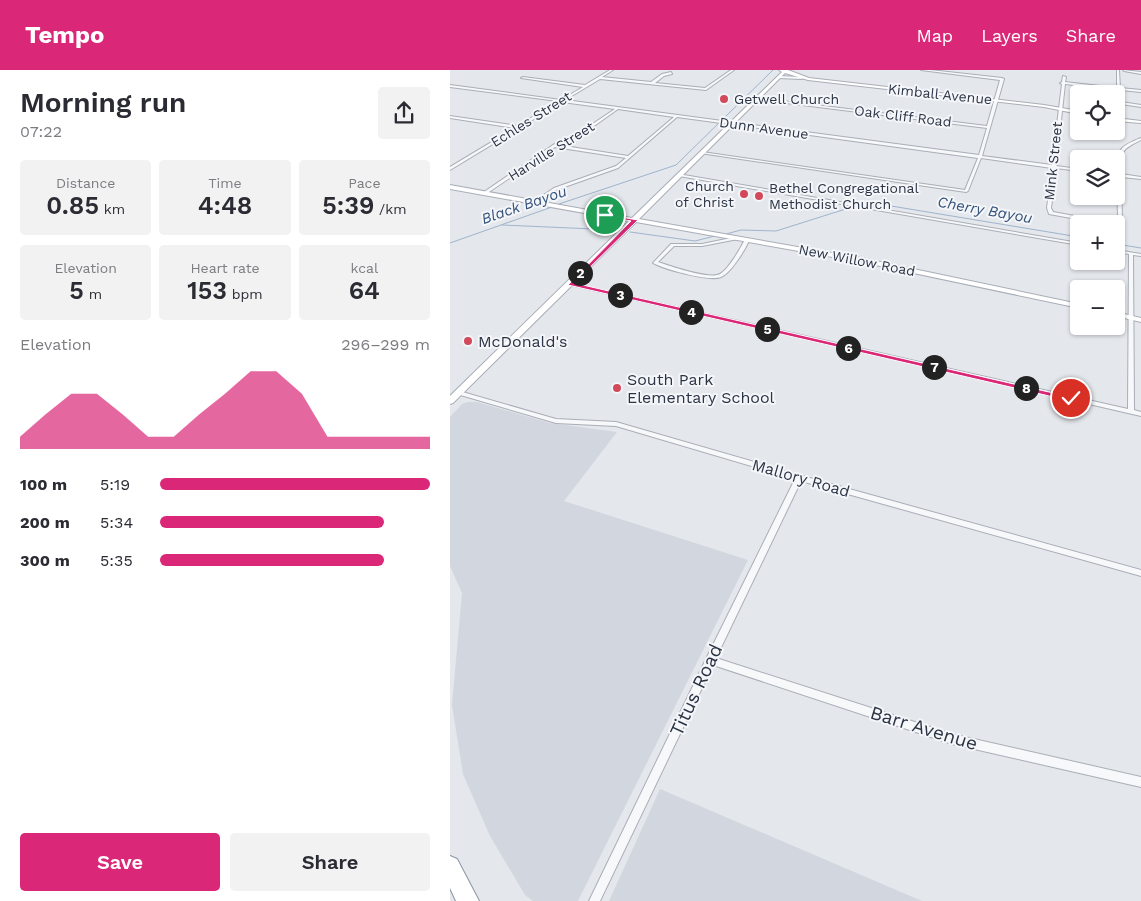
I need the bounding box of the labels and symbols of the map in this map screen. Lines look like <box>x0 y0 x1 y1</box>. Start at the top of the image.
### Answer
street label: Kimball Avenue <box>887 81 993 107</box>
street label: Echles Street <box>488 88 574 150</box>
place label: Getwell Church <box>734 91 839 107</box>
marker: Getwell Church <box>718 93 730 105</box>
street label: Oak Cliff Road <box>853 102 953 130</box>
street label: Dunn Avenue <box>718 114 810 142</box>
street label: Harville Street <box>505 118 597 184</box>
street label: Mink Street <box>1041 121 1065 201</box>
place label: Church of Christ <box>675 178 734 210</box>
place label: Bethel Congregational Methodist Church <box>769 180 920 212</box>
water label: Black Bayou <box>479 182 569 228</box>
marker: Church of Christ <box>738 188 750 200</box>
marker: Bethel Congregational Methodist Church <box>753 190 765 202</box>
water label: Cherry Bayou <box>936 193 1034 227</box>
pin <box>584 194 626 236</box>
street label: New Willow Road <box>797 241 917 279</box>
pin: 2 <box>568 260 592 286</box>
pin: 3 <box>608 282 632 308</box>
pin: 4 <box>678 300 704 324</box>
pin: 5 <box>754 316 780 342</box>
place label: McDonald's <box>478 332 568 351</box>
marker: McDonald's <box>462 335 474 347</box>
pin: 6 <box>836 336 860 360</box>
pin: 7 <box>922 354 946 380</box>
place label: South Park Elementary School <box>627 370 775 407</box>
pin: 8 <box>1014 376 1038 400</box>
pin <box>1050 377 1092 419</box>
marker: South Park Elementary School <box>611 382 623 394</box>
street label: Mallory Road <box>750 455 852 501</box>
street label: Titus Road <box>665 640 727 740</box>
street label: Barr Avenue <box>867 701 981 755</box>

